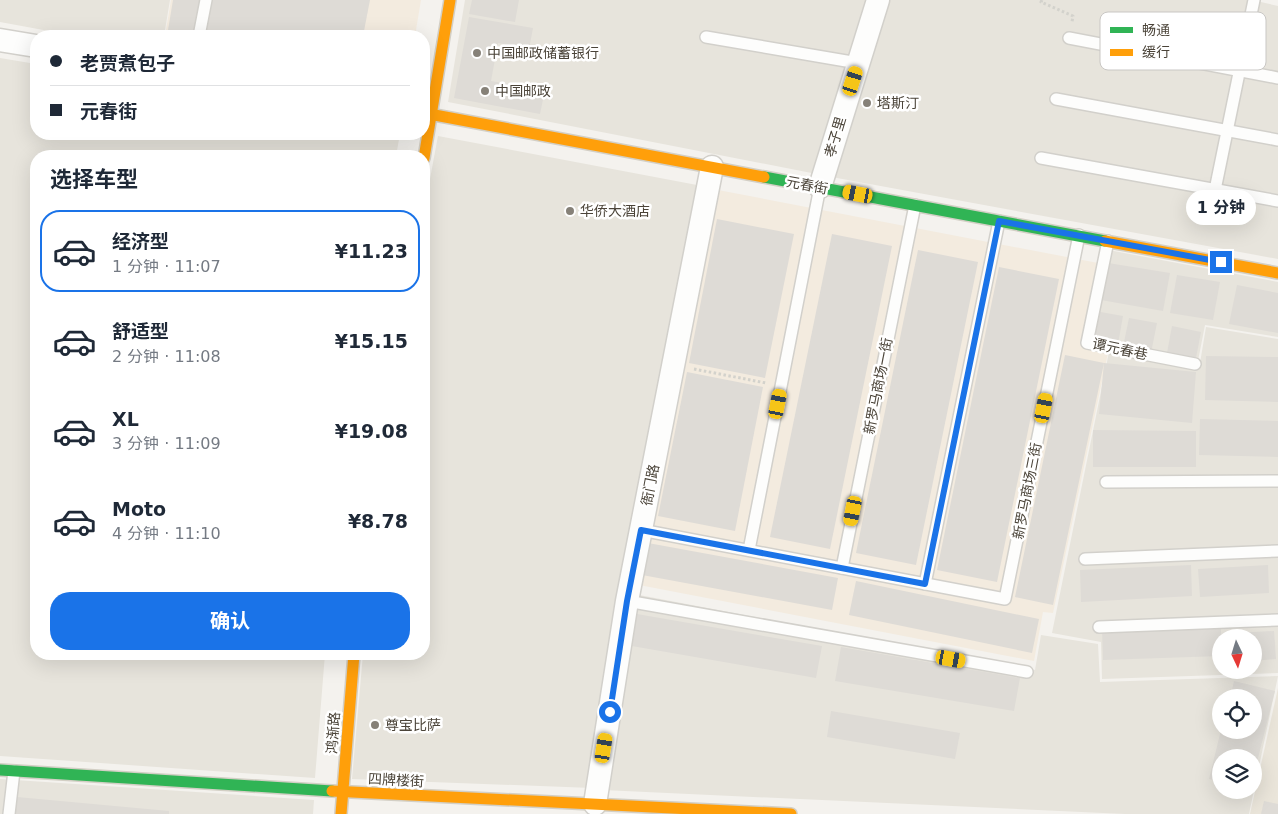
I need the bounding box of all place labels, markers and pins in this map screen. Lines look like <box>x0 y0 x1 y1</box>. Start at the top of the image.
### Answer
place label: 中国邮政储蓄银行 <box>487 45 599 61</box>
marker: 中国邮政储蓄银行 <box>471 47 483 59</box>
place label: 中国邮政 <box>495 83 551 99</box>
marker: 中国邮政 <box>479 85 491 97</box>
place label: 塔斯汀 <box>877 95 919 111</box>
marker: 塔斯汀 <box>861 97 873 109</box>
place label: 华侨大酒店 <box>580 203 650 219</box>
marker: 华侨大酒店 <box>564 205 576 217</box>
place label: 尊宝比萨 <box>385 717 441 733</box>
marker: 尊宝比萨 <box>369 719 381 731</box>

